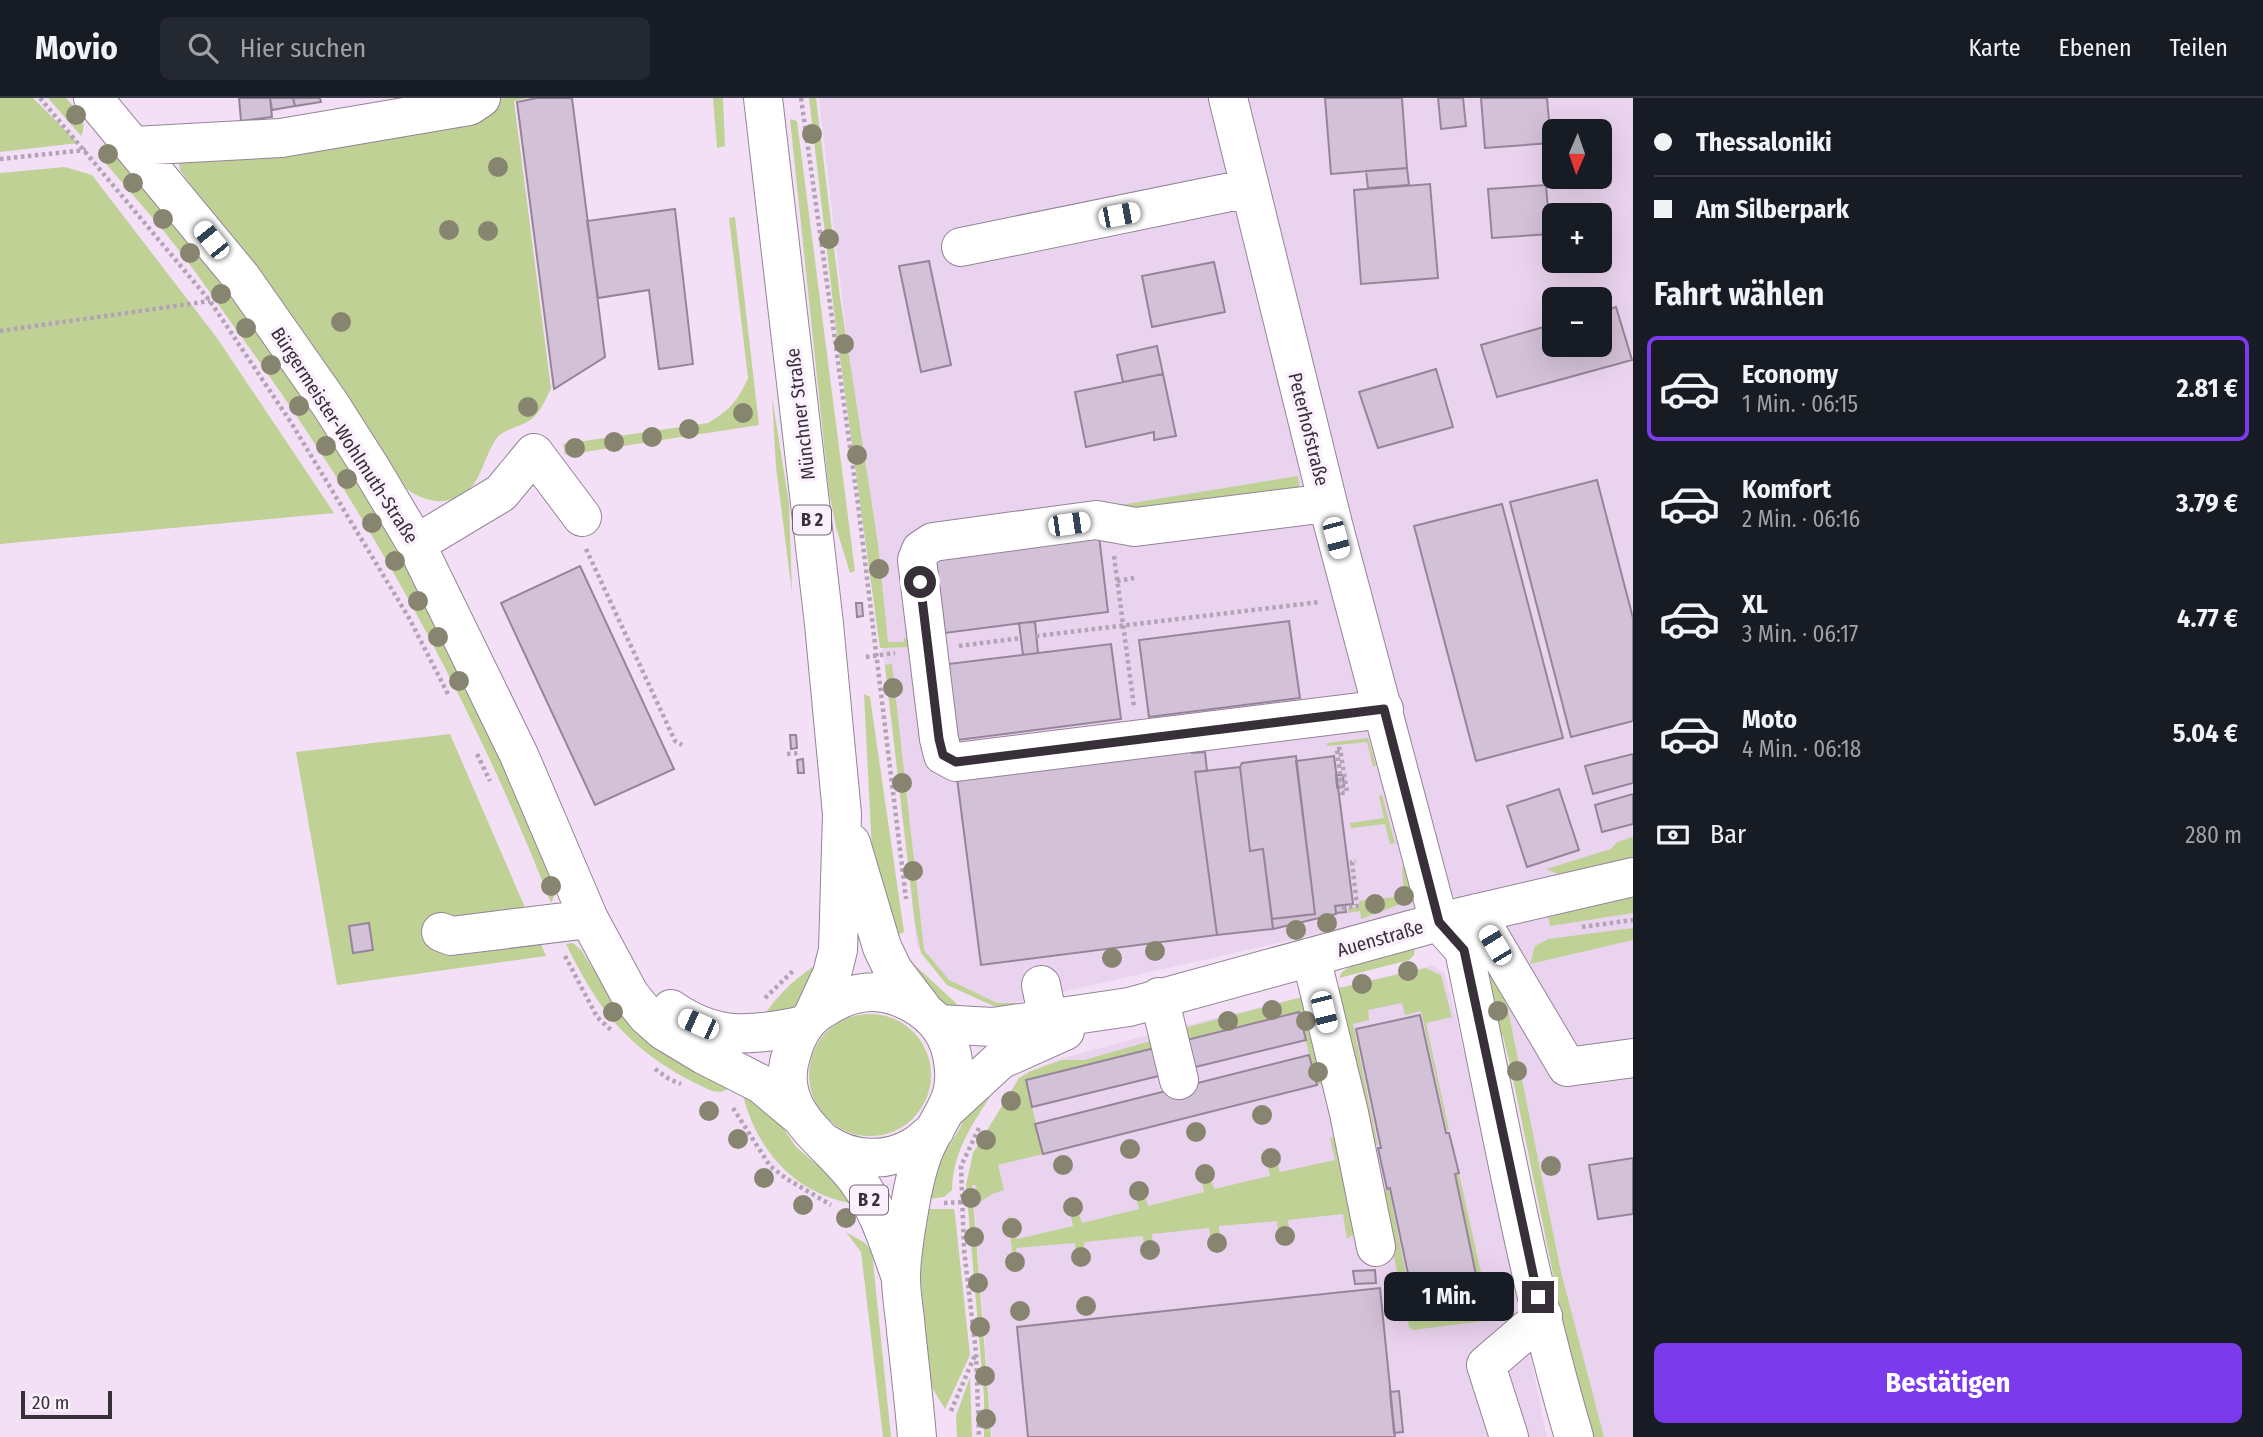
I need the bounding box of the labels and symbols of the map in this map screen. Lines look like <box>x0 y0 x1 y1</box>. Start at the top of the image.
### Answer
north arrow <box>1542 119 1612 189</box>
car <box>1097 201 1142 229</box>
car <box>190 217 233 263</box>
street label: Bürgermeister-Wohlmuth-Straße <box>266 323 423 548</box>
street label: Münchner Straße <box>781 347 820 481</box>
street label: Peterhofstraße <box>1283 370 1334 488</box>
road number: B 2 <box>793 506 831 534</box>
car <box>1047 511 1092 537</box>
car <box>1321 515 1352 561</box>
route start <box>904 566 936 598</box>
street label: Auenstraße <box>1334 915 1426 962</box>
car <box>1476 922 1515 968</box>
car <box>1309 989 1340 1035</box>
car <box>675 1006 722 1042</box>
road number: B 2 <box>850 1185 888 1214</box>
callout: 1 Min. <box>1384 1272 1514 1322</box>
route end <box>1522 1281 1554 1313</box>
scale bar <box>21 1388 112 1420</box>

